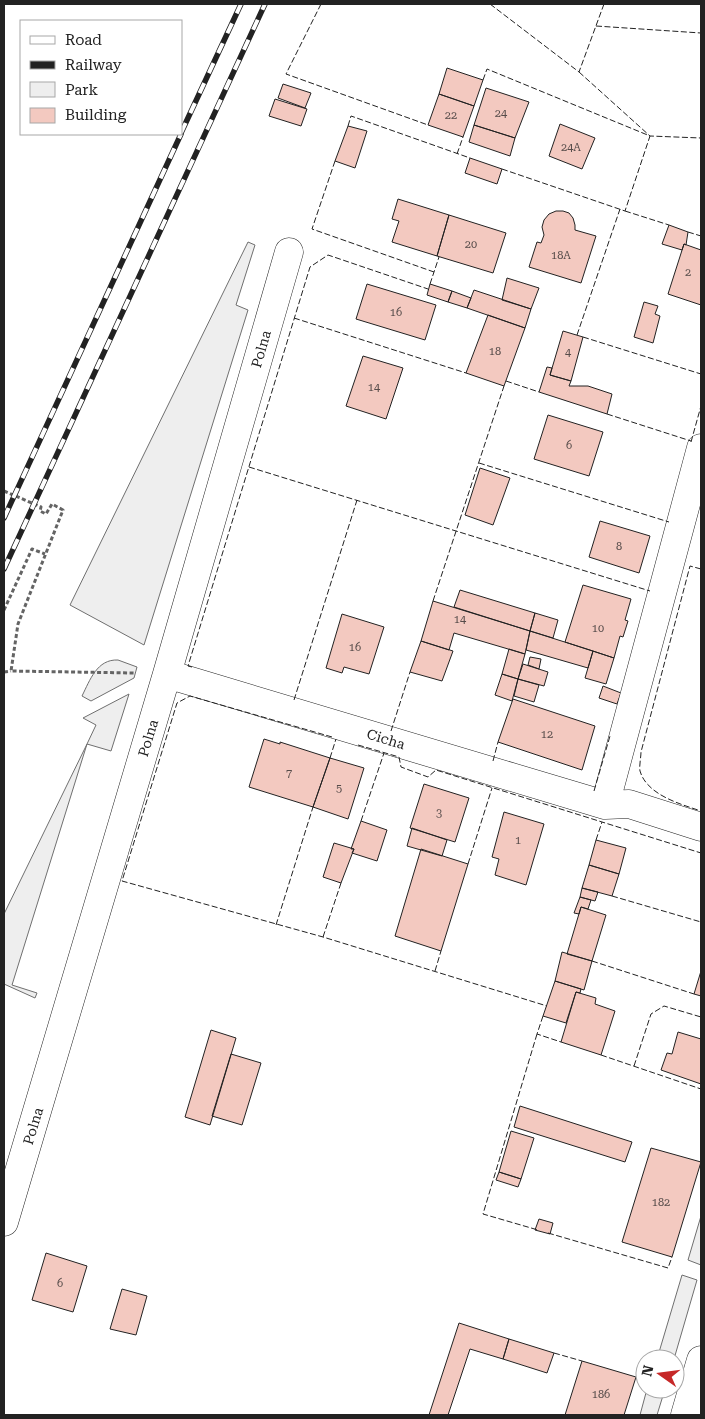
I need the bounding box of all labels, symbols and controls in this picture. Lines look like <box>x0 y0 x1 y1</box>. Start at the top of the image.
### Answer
legend <box>20 20 182 135</box>
text: Road <box>65 31 102 49</box>
text: Railway <box>65 56 122 74</box>
text: Park <box>65 81 99 99</box>
text: Building <box>65 106 127 124</box>
house number: 24 <box>495 107 508 120</box>
house number: 22 <box>445 109 457 122</box>
house number: 24A <box>561 141 581 154</box>
house number: 20 <box>465 238 477 251</box>
house number: 18A <box>551 249 571 262</box>
house number: 2 <box>685 266 691 279</box>
house number: 16 <box>390 306 402 319</box>
street label: Polna <box>248 328 274 370</box>
house number: 18 <box>489 345 501 358</box>
house number: 4 <box>565 346 572 359</box>
house number: 14 <box>368 381 381 394</box>
house number: 6 <box>566 439 572 452</box>
house number: 8 <box>616 540 622 553</box>
house number: 14 <box>454 613 467 626</box>
house number: 10 <box>592 622 604 635</box>
house number: 16 <box>349 641 361 654</box>
street label: Polna <box>135 717 161 759</box>
street label: Cicha <box>365 726 407 752</box>
house number: 12 <box>541 728 553 741</box>
house number: 7 <box>286 767 292 780</box>
house number: 5 <box>336 782 342 795</box>
house number: 3 <box>436 807 442 820</box>
house number: 1 <box>515 834 521 847</box>
street label: Polna <box>20 1105 46 1147</box>
house number: 182 <box>652 1196 670 1209</box>
house number: 6 <box>57 1277 63 1290</box>
north arrow <box>635 1349 685 1399</box>
text: N <box>638 1363 657 1378</box>
house number: 186 <box>592 1388 610 1401</box>

